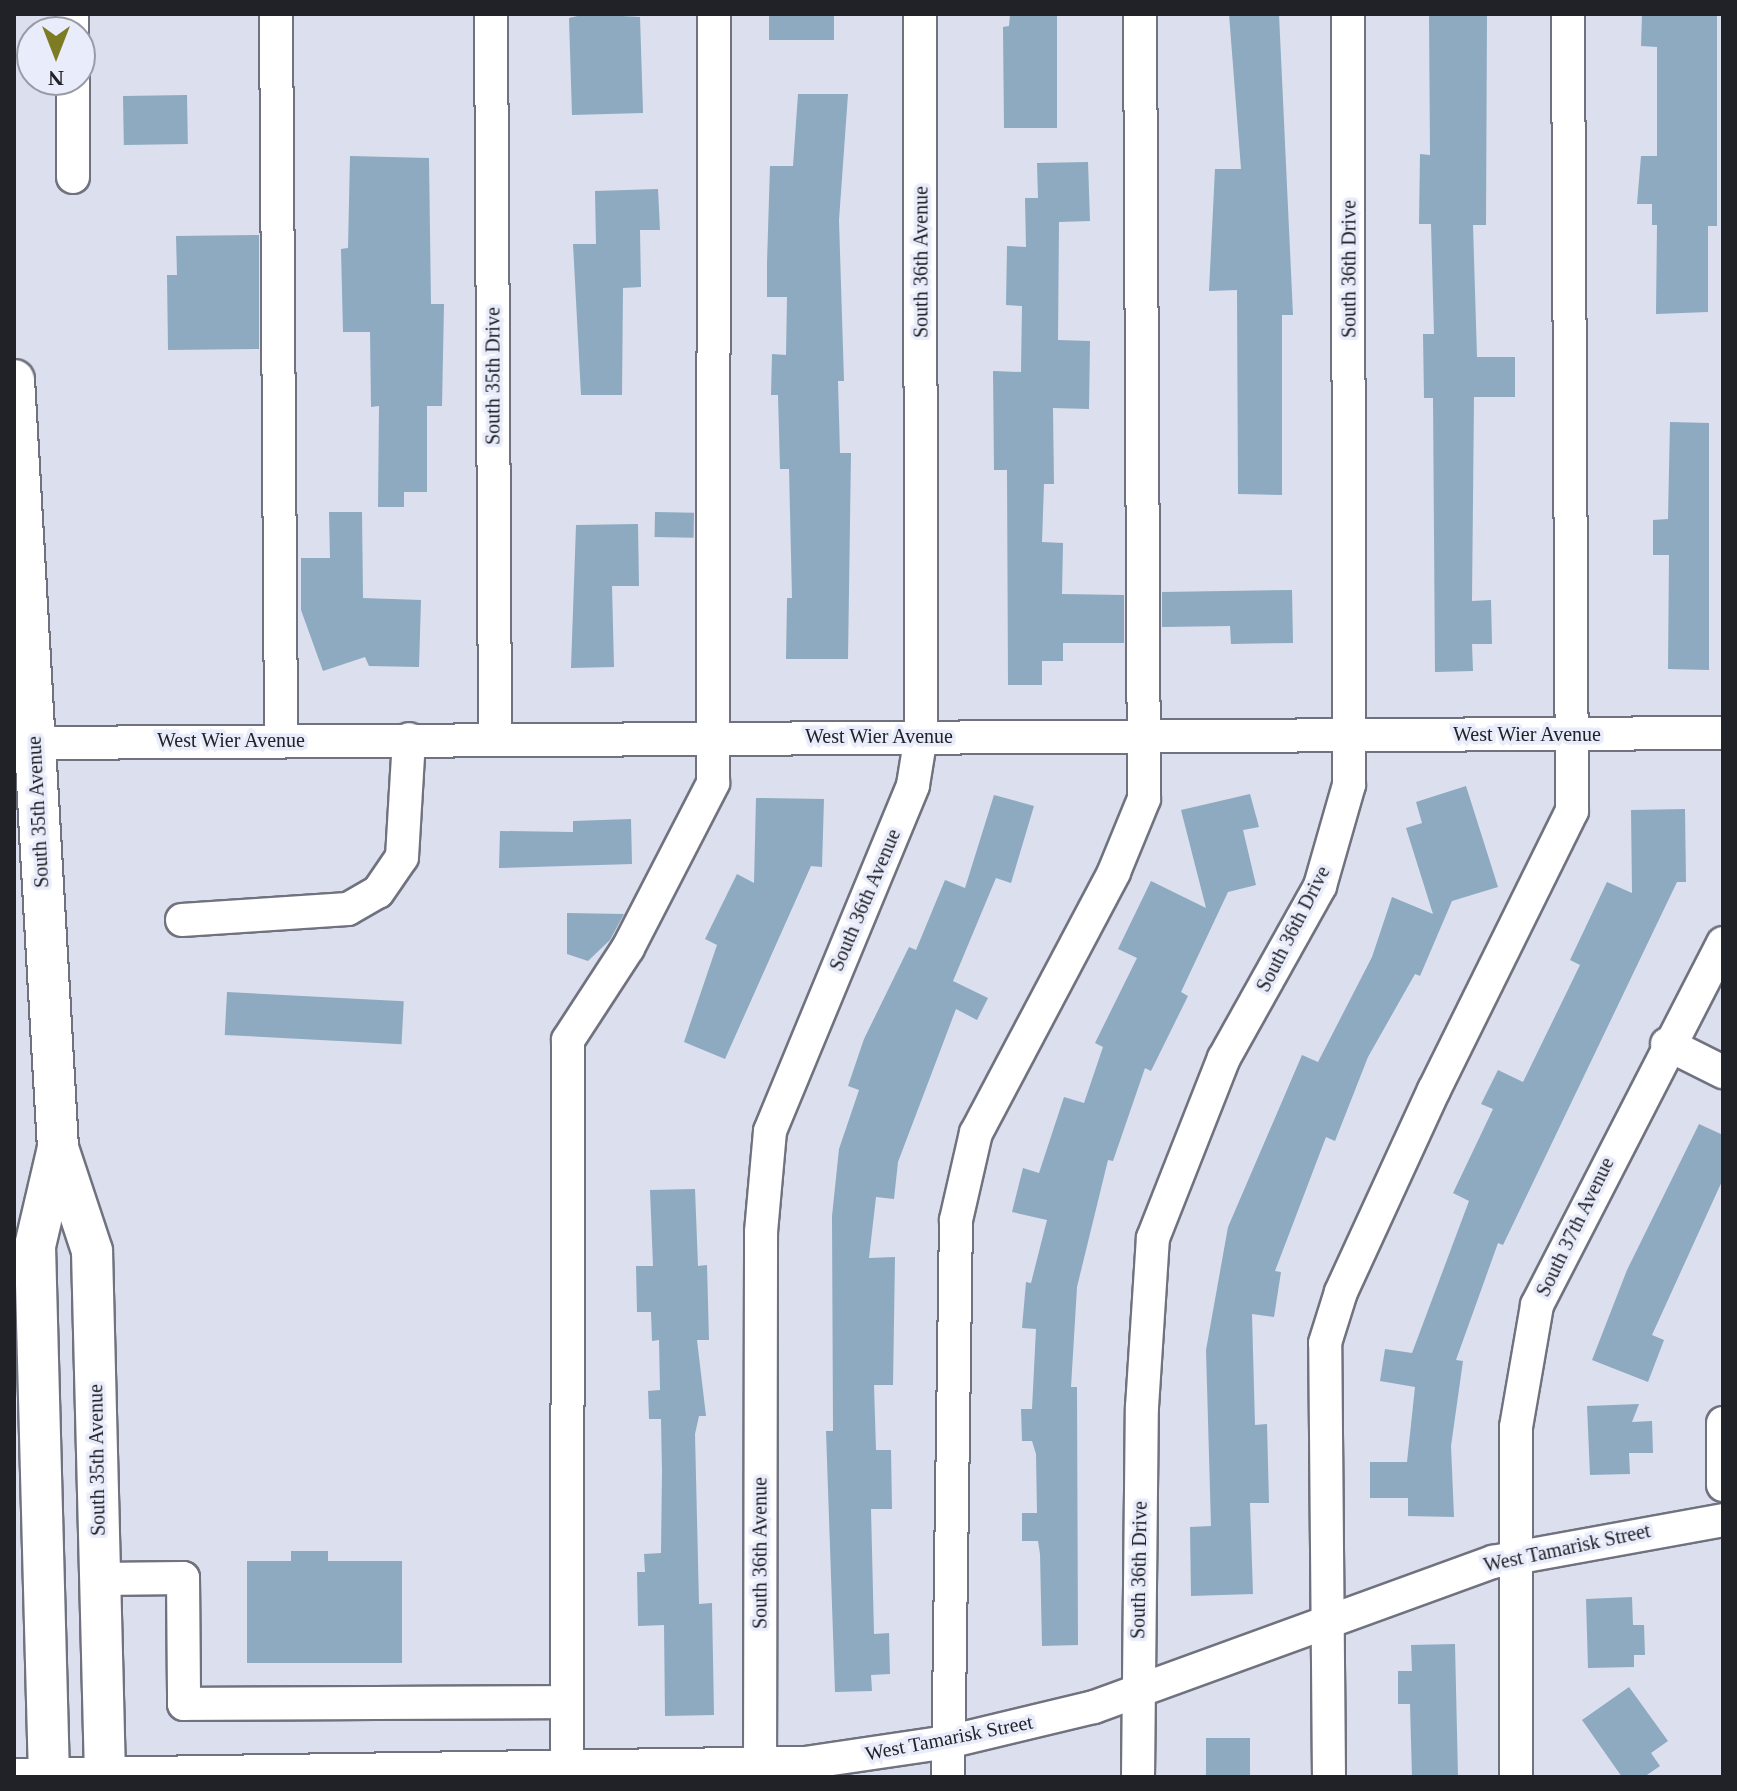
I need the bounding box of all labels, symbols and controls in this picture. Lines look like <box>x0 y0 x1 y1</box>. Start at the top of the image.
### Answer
north arrow <box>16 16 96 96</box>
text: N <box>48 66 64 91</box>
street label: South 36th Avenue <box>909 186 933 338</box>
street label: South 36th Drive <box>1337 200 1361 338</box>
street label: South 35th Drive <box>481 307 505 445</box>
street label: West Wier Avenue <box>1452 722 1602 746</box>
street label: West Wier Avenue <box>804 724 954 748</box>
street label: West Wier Avenue <box>156 728 306 752</box>
street label: South 35th Avenue <box>22 735 54 889</box>
street label: South 36th Avenue <box>824 825 906 975</box>
street label: South 36th Drive <box>1251 862 1335 996</box>
street label: South 37th Avenue <box>1531 1153 1619 1301</box>
street label: South 35th Avenue <box>84 1383 110 1537</box>
street label: South 36th Avenue <box>748 1477 772 1629</box>
street label: South 36th Drive <box>1126 1501 1152 1639</box>
street label: West Tamarisk Street <box>1481 1519 1653 1577</box>
street label: West Tamarisk Street <box>863 1710 1035 1766</box>

